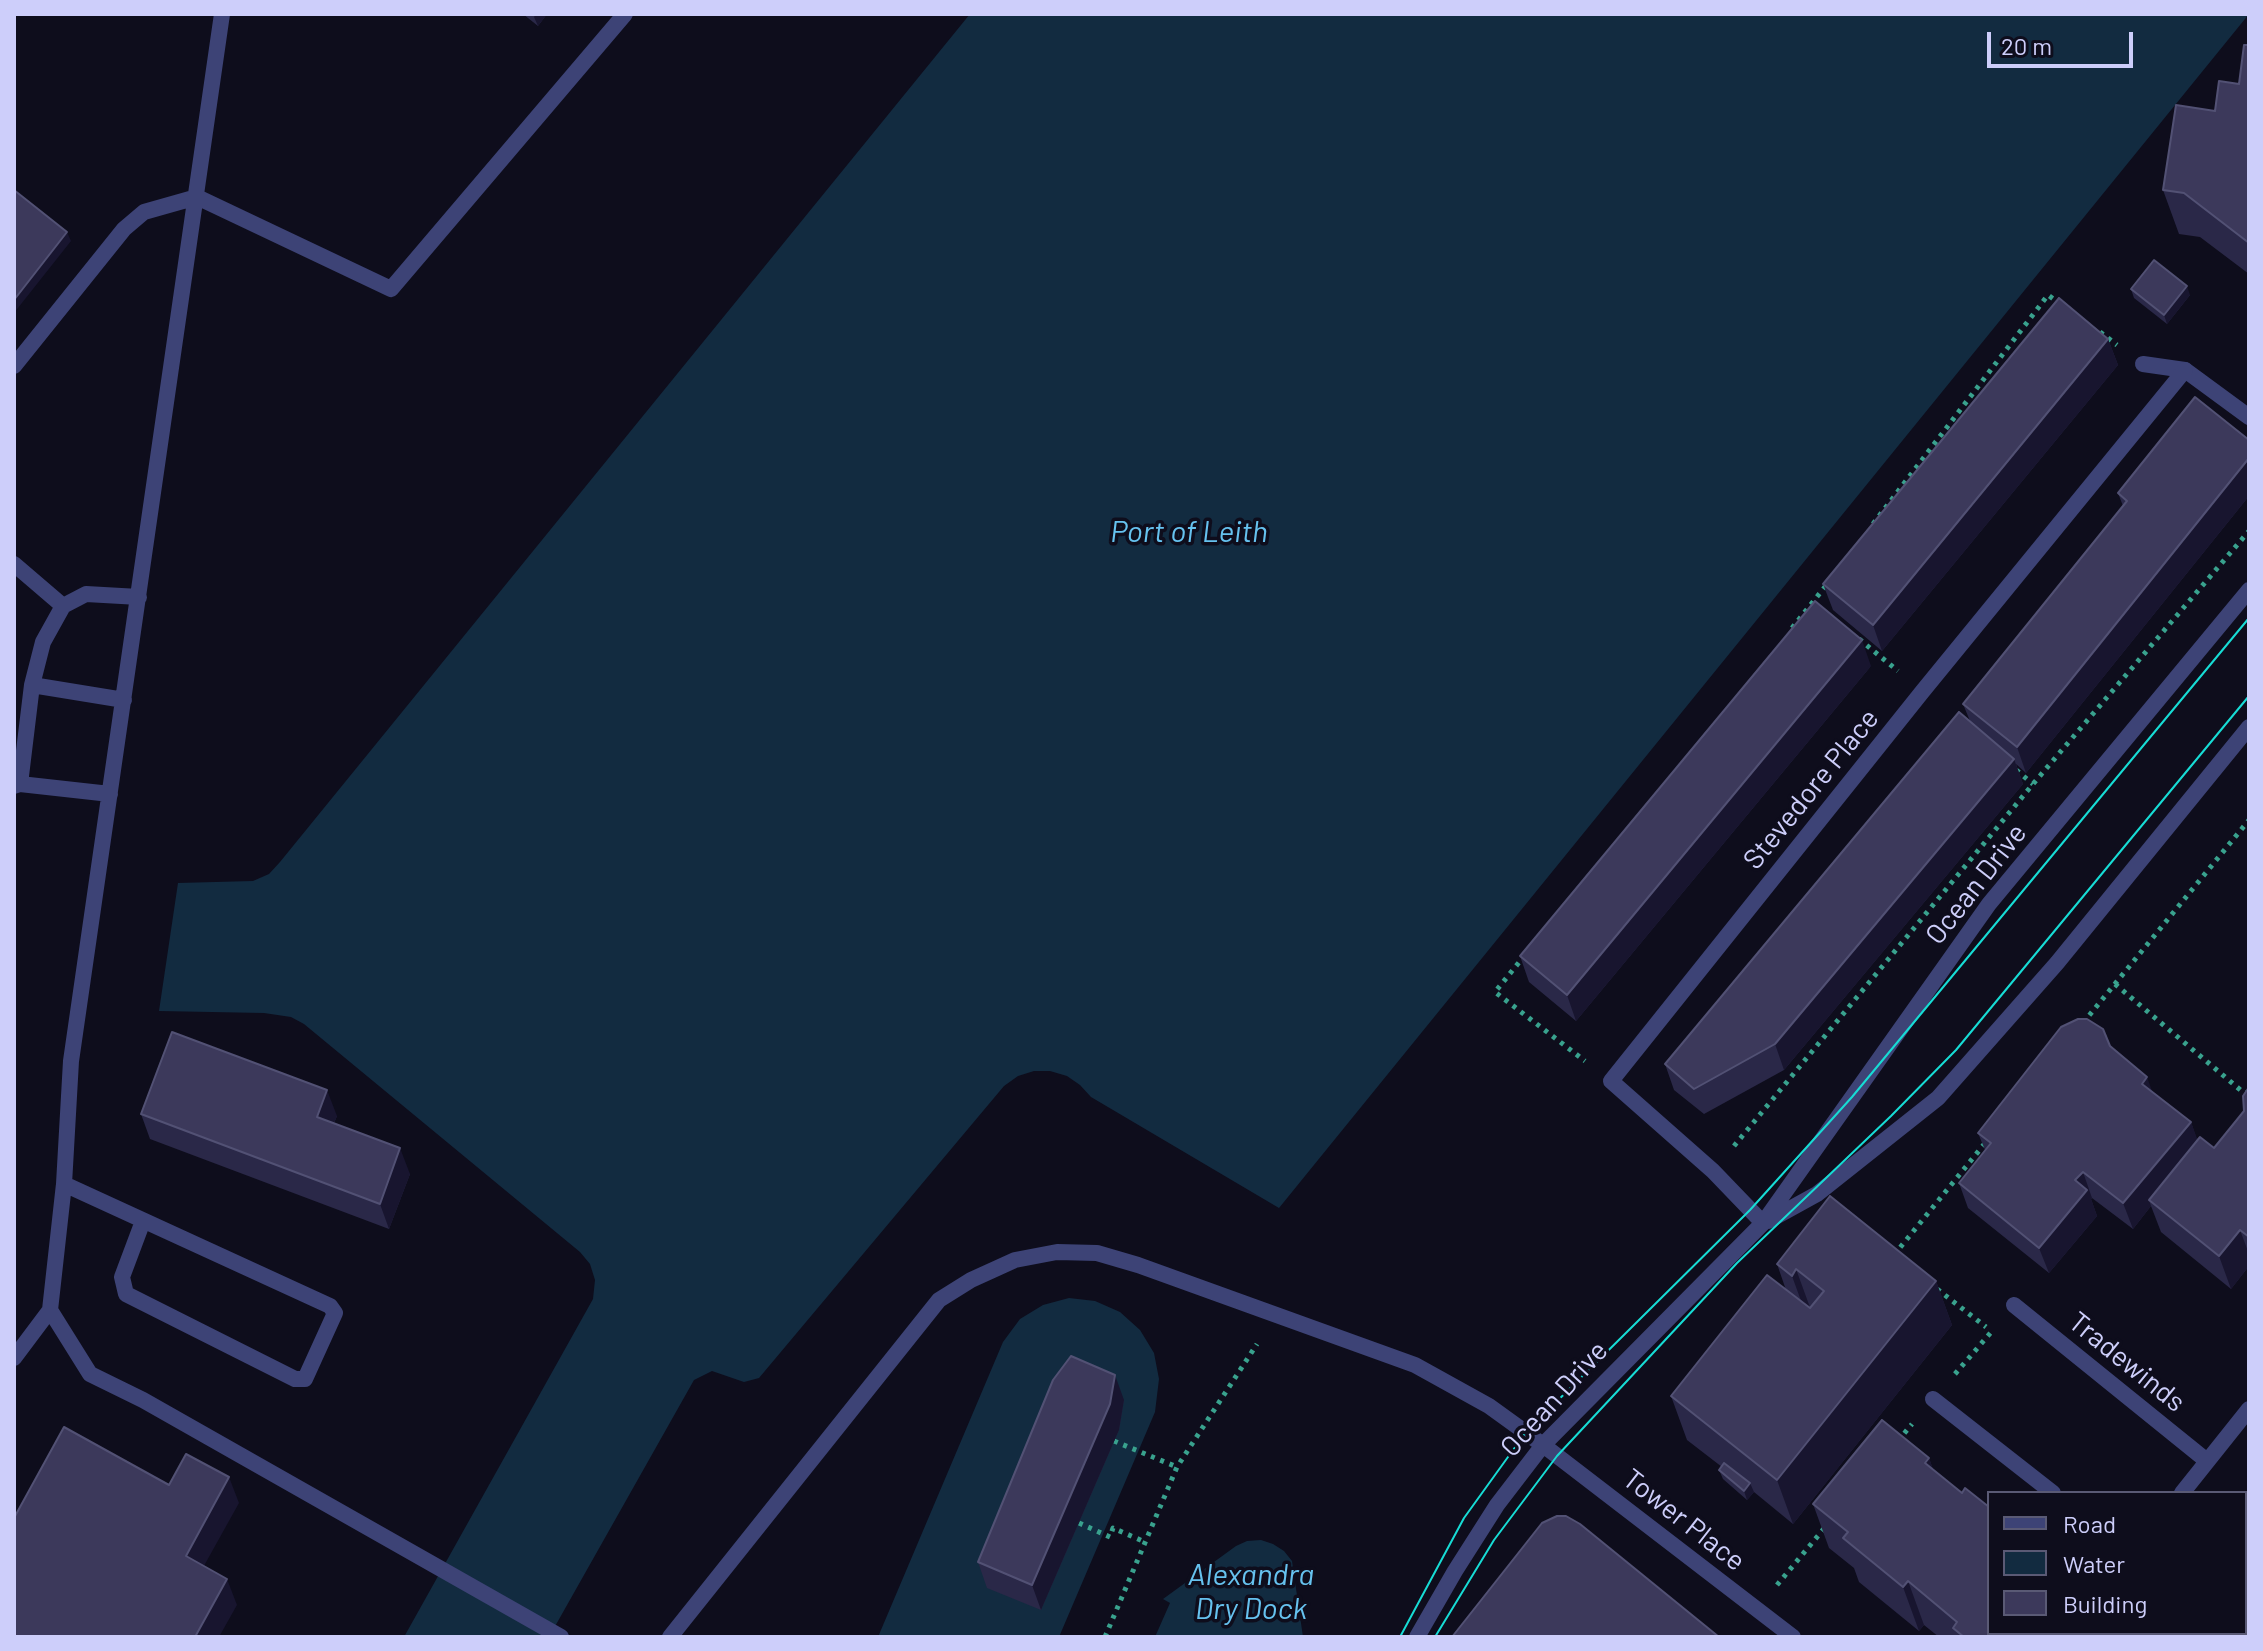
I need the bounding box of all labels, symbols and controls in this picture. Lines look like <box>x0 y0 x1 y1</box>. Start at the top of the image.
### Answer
scale bar <box>1991 16 2137 66</box>
text: 20 m <box>2001 31 2052 60</box>
water label: Port of Leith <box>1110 514 1268 550</box>
street label: Stevedore Place <box>1736 702 1886 876</box>
street label: Ocean Drive <box>1918 817 2034 951</box>
street label: Tradewinds <box>2062 1305 2192 1419</box>
street label: Ocean Drive <box>1493 1334 1615 1464</box>
street label: Tower Place <box>1616 1462 1752 1578</box>
legend <box>1987 1491 2247 1635</box>
text: Road <box>2063 1509 2116 1538</box>
text: Water <box>2063 1549 2125 1578</box>
water label: Alexandra Dry Dock <box>1188 1557 1314 1628</box>
text: Building <box>2063 1589 2147 1618</box>

